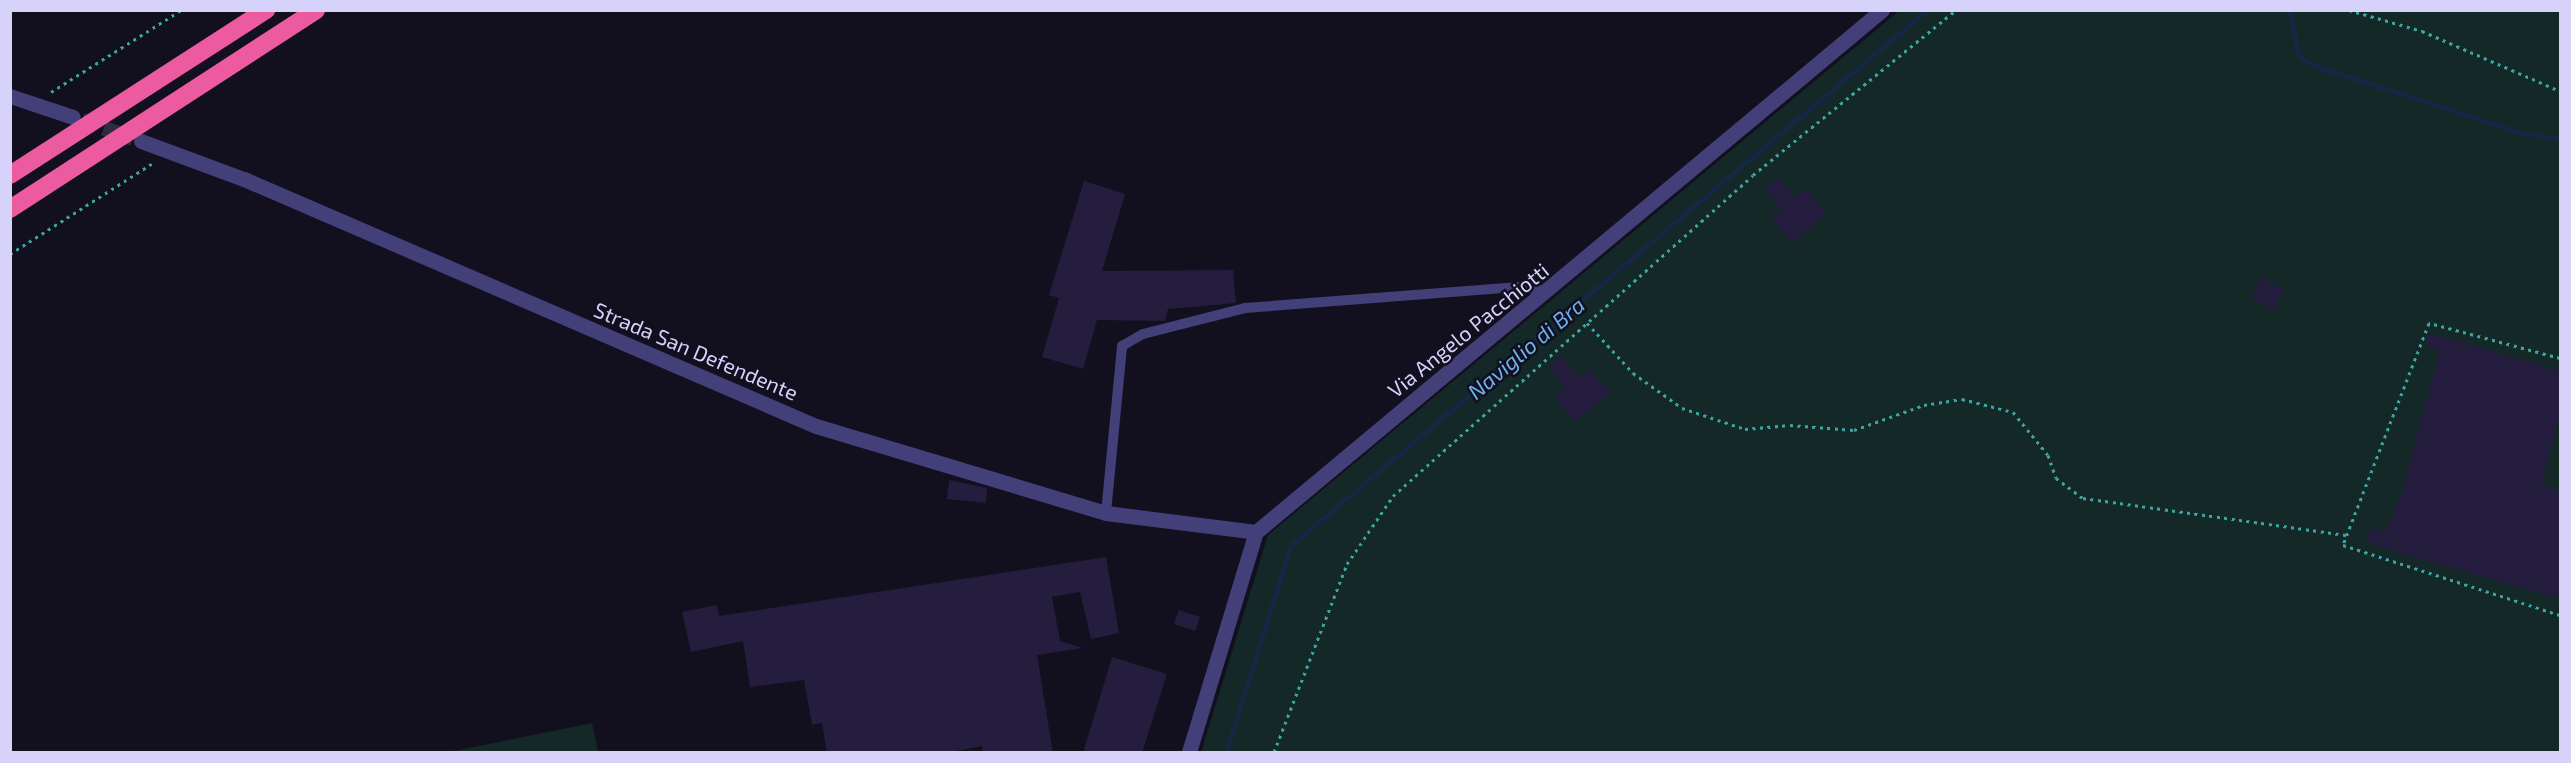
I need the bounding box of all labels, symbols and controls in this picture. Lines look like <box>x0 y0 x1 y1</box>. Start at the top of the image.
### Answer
street label: Via Angelo Pacchiotti <box>1382 257 1554 403</box>
water label: Naviglio di Bra <box>1462 291 1590 405</box>
street label: Strada San Defendente <box>590 297 802 405</box>

